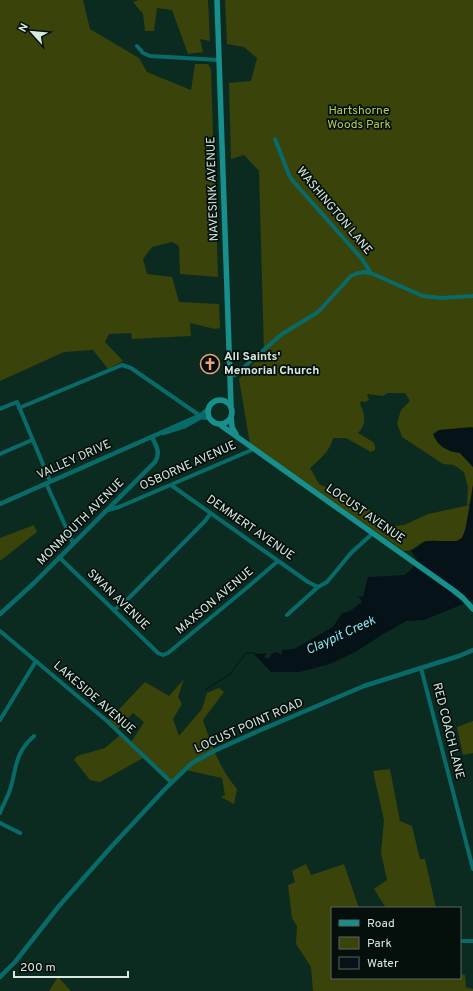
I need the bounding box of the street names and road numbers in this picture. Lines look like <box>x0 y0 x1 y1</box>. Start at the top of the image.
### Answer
street label: NAVESINK AVENUE <box>203 136 223 242</box>
street label: WASHINGTON LANE <box>293 164 375 258</box>
street label: VALLEY DRIVE <box>34 437 114 483</box>
street label: OSBORNE AVENUE <box>137 438 239 494</box>
street label: MONMOUTH AVENUE <box>34 475 128 569</box>
street label: LOCUST AVENUE <box>322 481 408 547</box>
street label: DEMMERT AVENUE <box>203 492 297 564</box>
street label: MAXSON AVENUE <box>173 564 257 638</box>
street label: SWAN AVENUE <box>83 566 153 634</box>
street label: LAKESIDE AVENUE <box>50 658 138 738</box>
street label: RED COACH LANE <box>428 681 468 781</box>
street label: LOCUST POINT ROAD <box>192 695 306 757</box>

